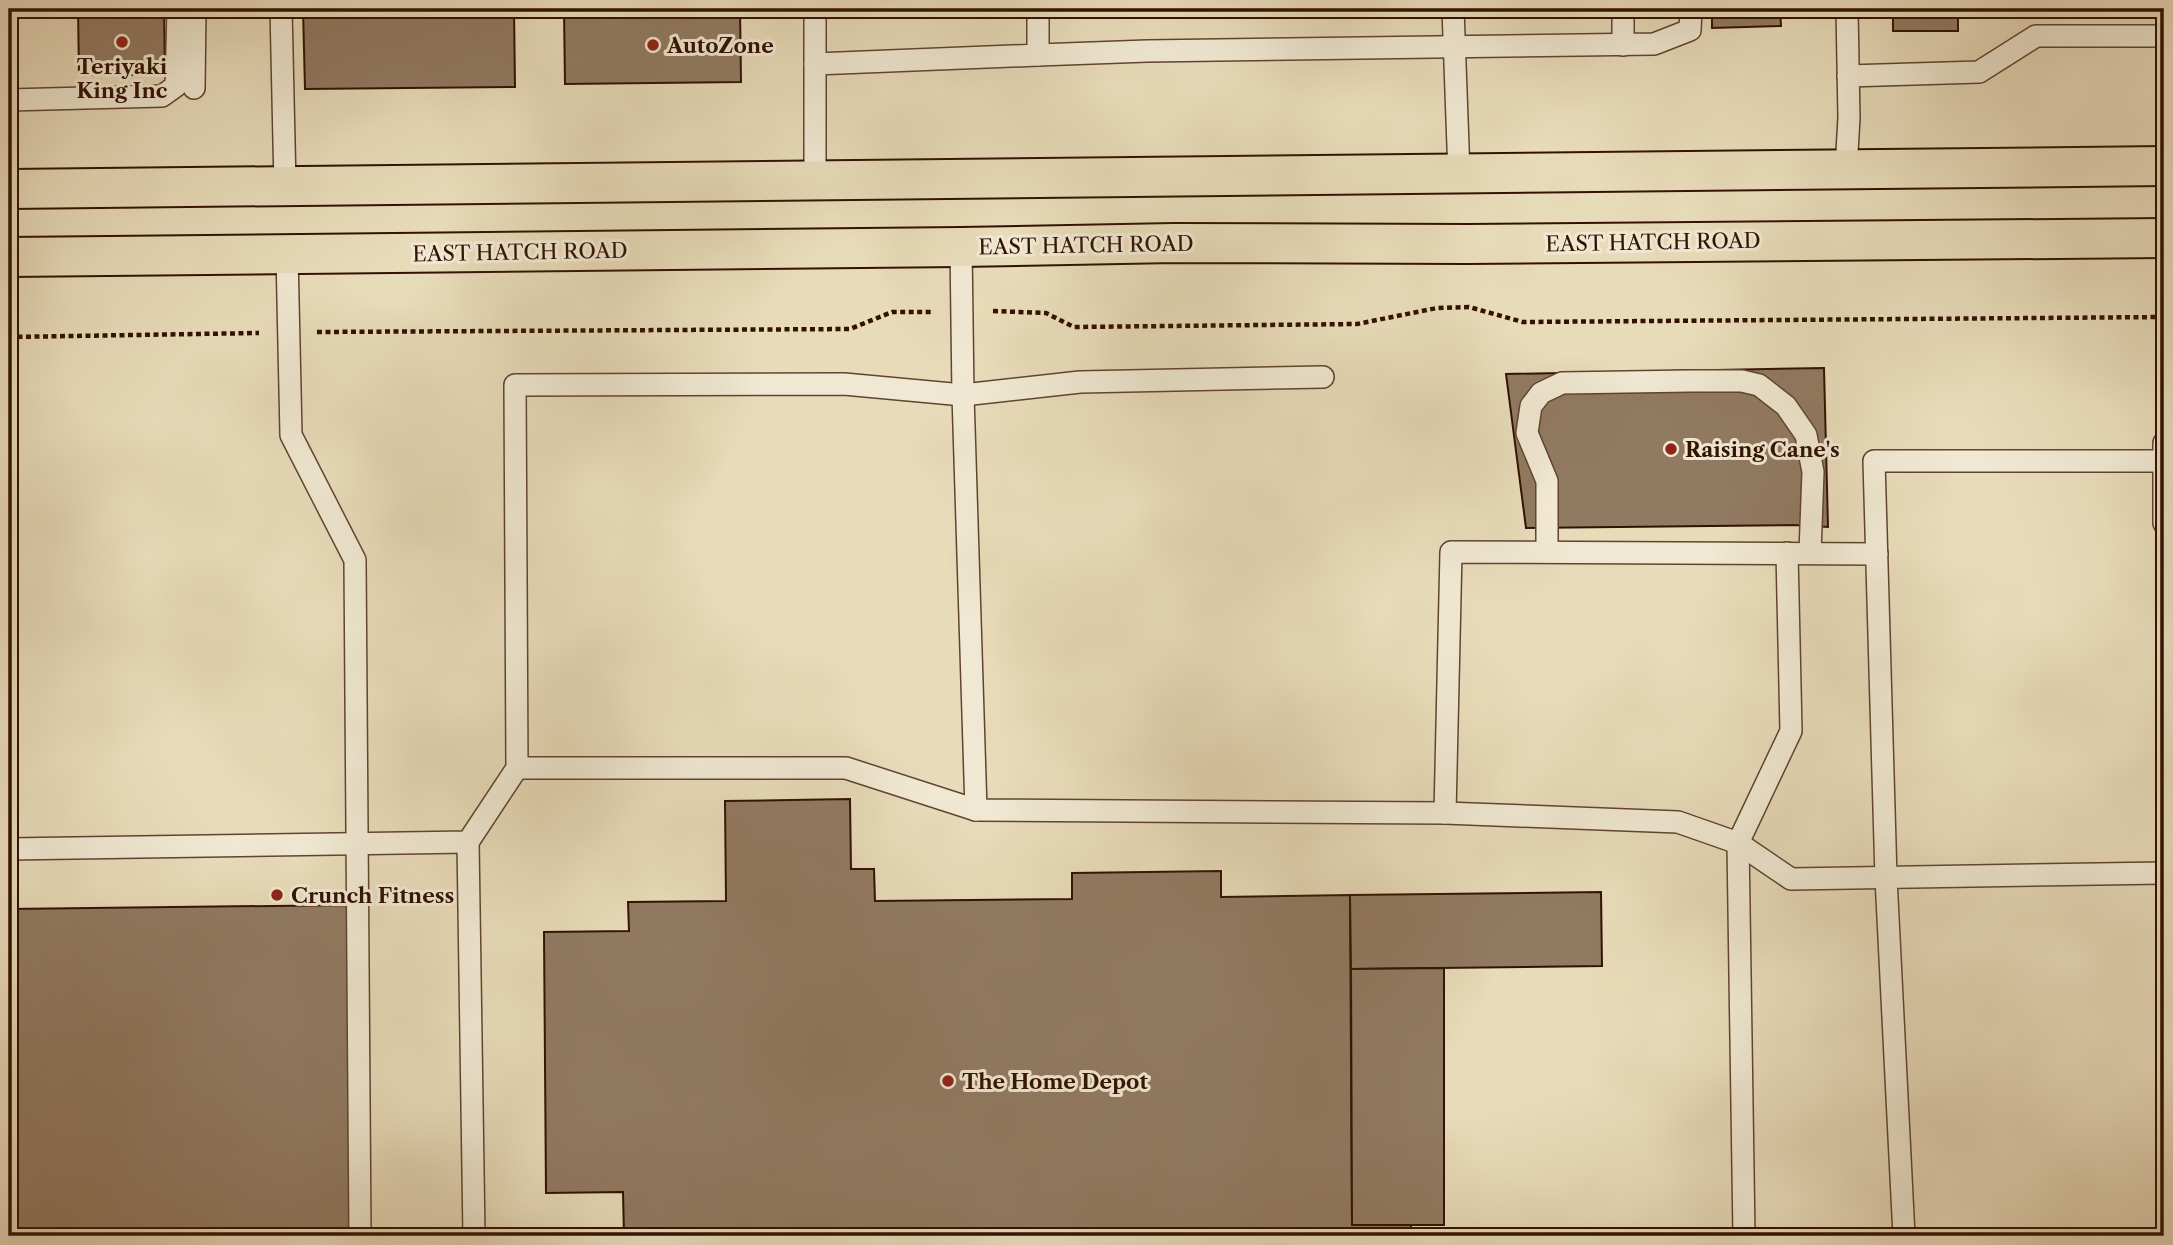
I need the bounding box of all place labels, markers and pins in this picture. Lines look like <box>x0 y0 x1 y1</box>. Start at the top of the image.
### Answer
place label: AutoZone <box>666 33 774 58</box>
marker: Teriyaki King Inc <box>114 34 130 50</box>
marker: AutoZone <box>645 37 661 53</box>
place label: Teriyaki King Inc <box>77 54 168 103</box>
place label: Raising Cane's <box>1685 437 1840 462</box>
marker: Raising Cane's <box>1663 441 1679 457</box>
place label: Crunch Fitness <box>291 883 454 908</box>
marker: Crunch Fitness <box>269 887 285 903</box>
place label: The Home Depot <box>962 1069 1148 1094</box>
marker: The Home Depot <box>940 1073 956 1089</box>

